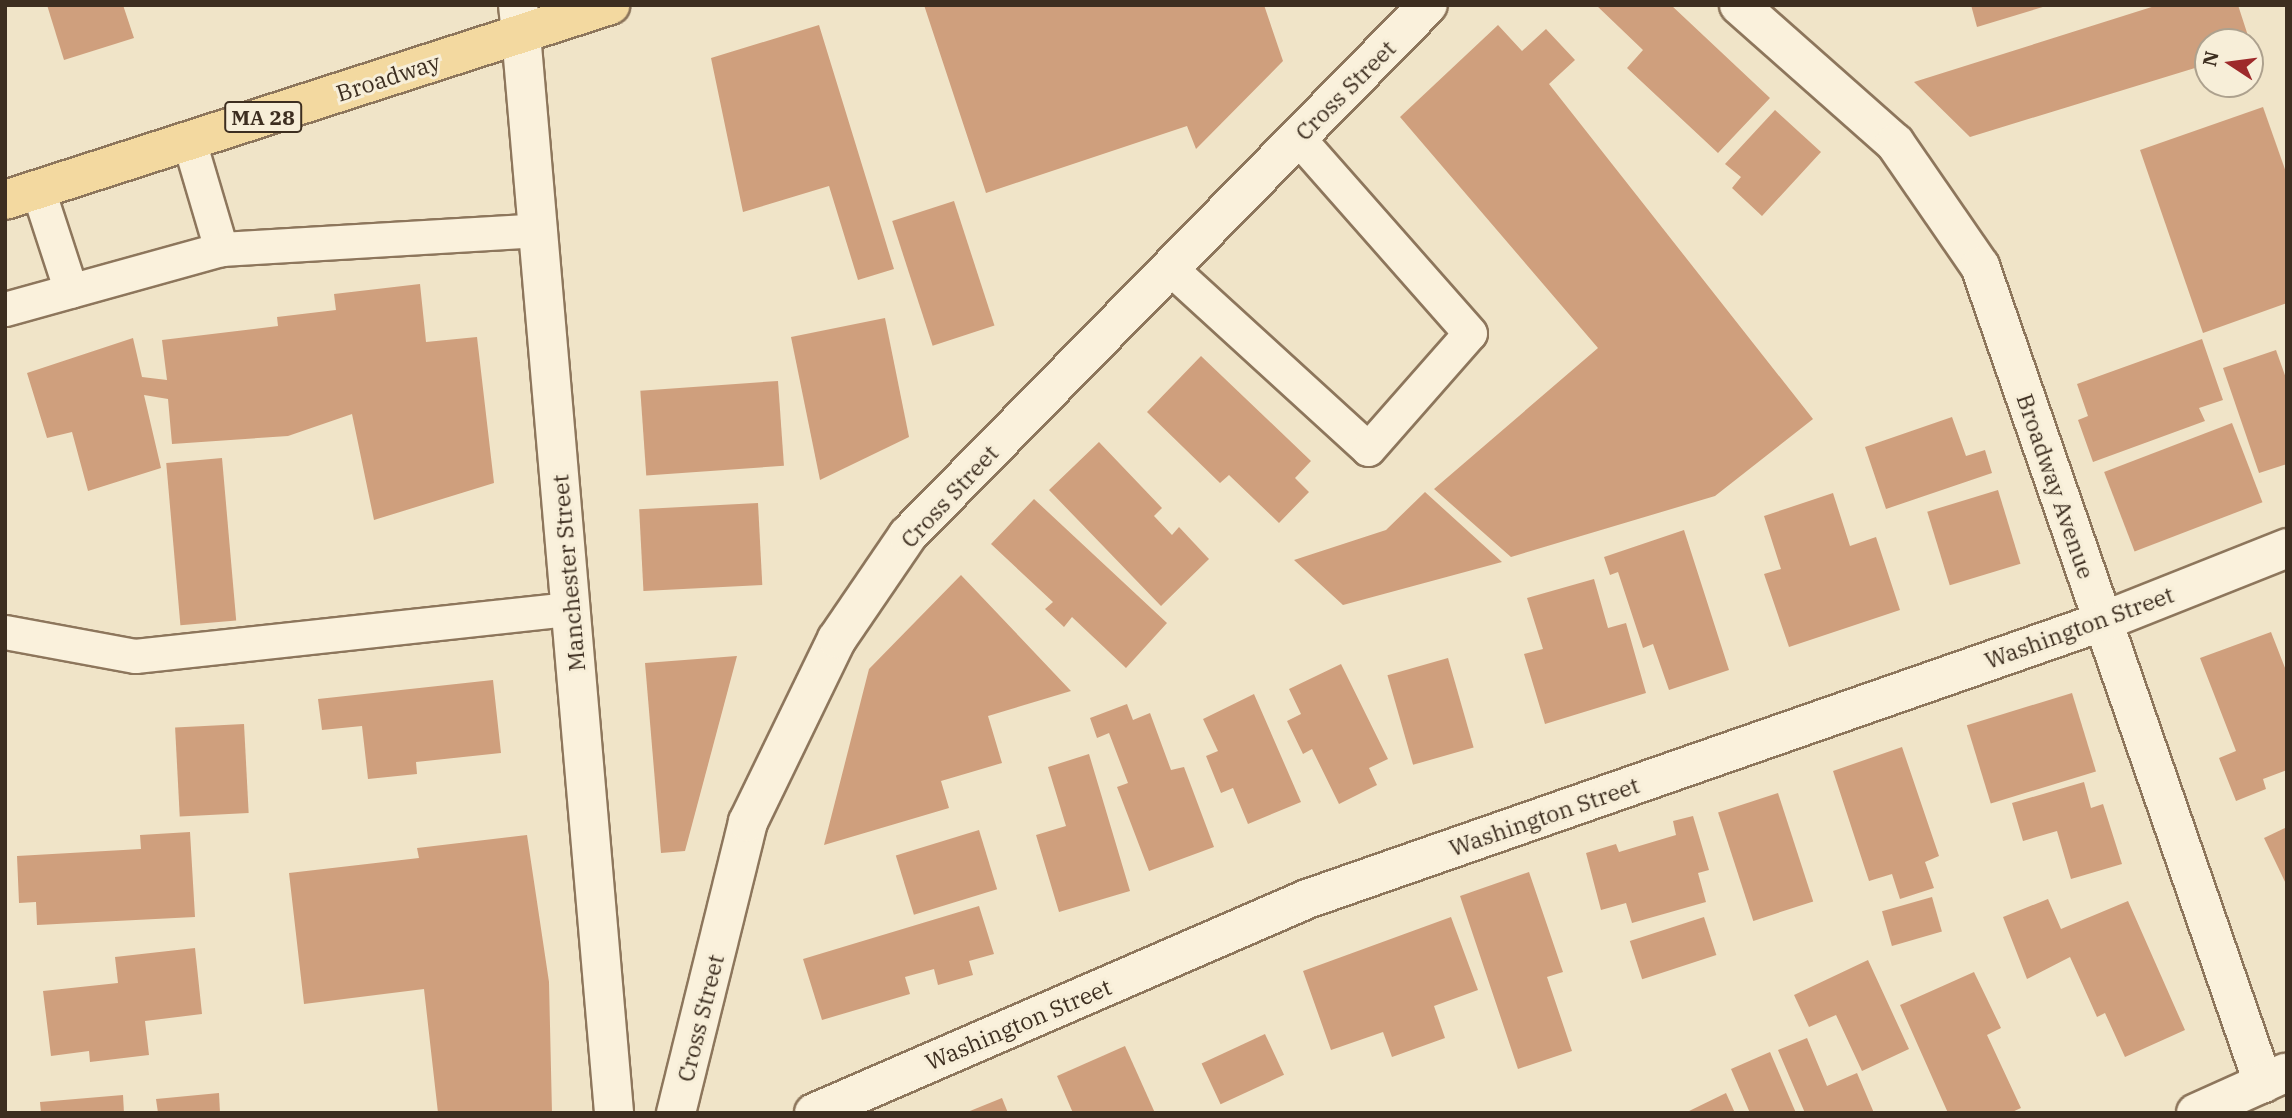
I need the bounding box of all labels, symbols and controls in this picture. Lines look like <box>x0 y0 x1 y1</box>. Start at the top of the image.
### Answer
north arrow <box>2194 28 2264 98</box>
street label: Cross Street <box>1289 34 1401 146</box>
street label: Broadway <box>333 47 443 107</box>
text: N <box>2197 49 2224 69</box>
road number: MA 28 <box>223 100 303 134</box>
street label: Broadway Avenue <box>2011 390 2101 582</box>
street label: Cross Street <box>895 439 1003 553</box>
street label: Manchester Street <box>546 473 590 673</box>
street label: Washington Street <box>1981 580 2177 674</box>
street label: Washington Street <box>1445 771 1643 861</box>
street label: Cross Street <box>671 952 729 1084</box>
street label: Washington Street <box>921 972 1115 1076</box>

